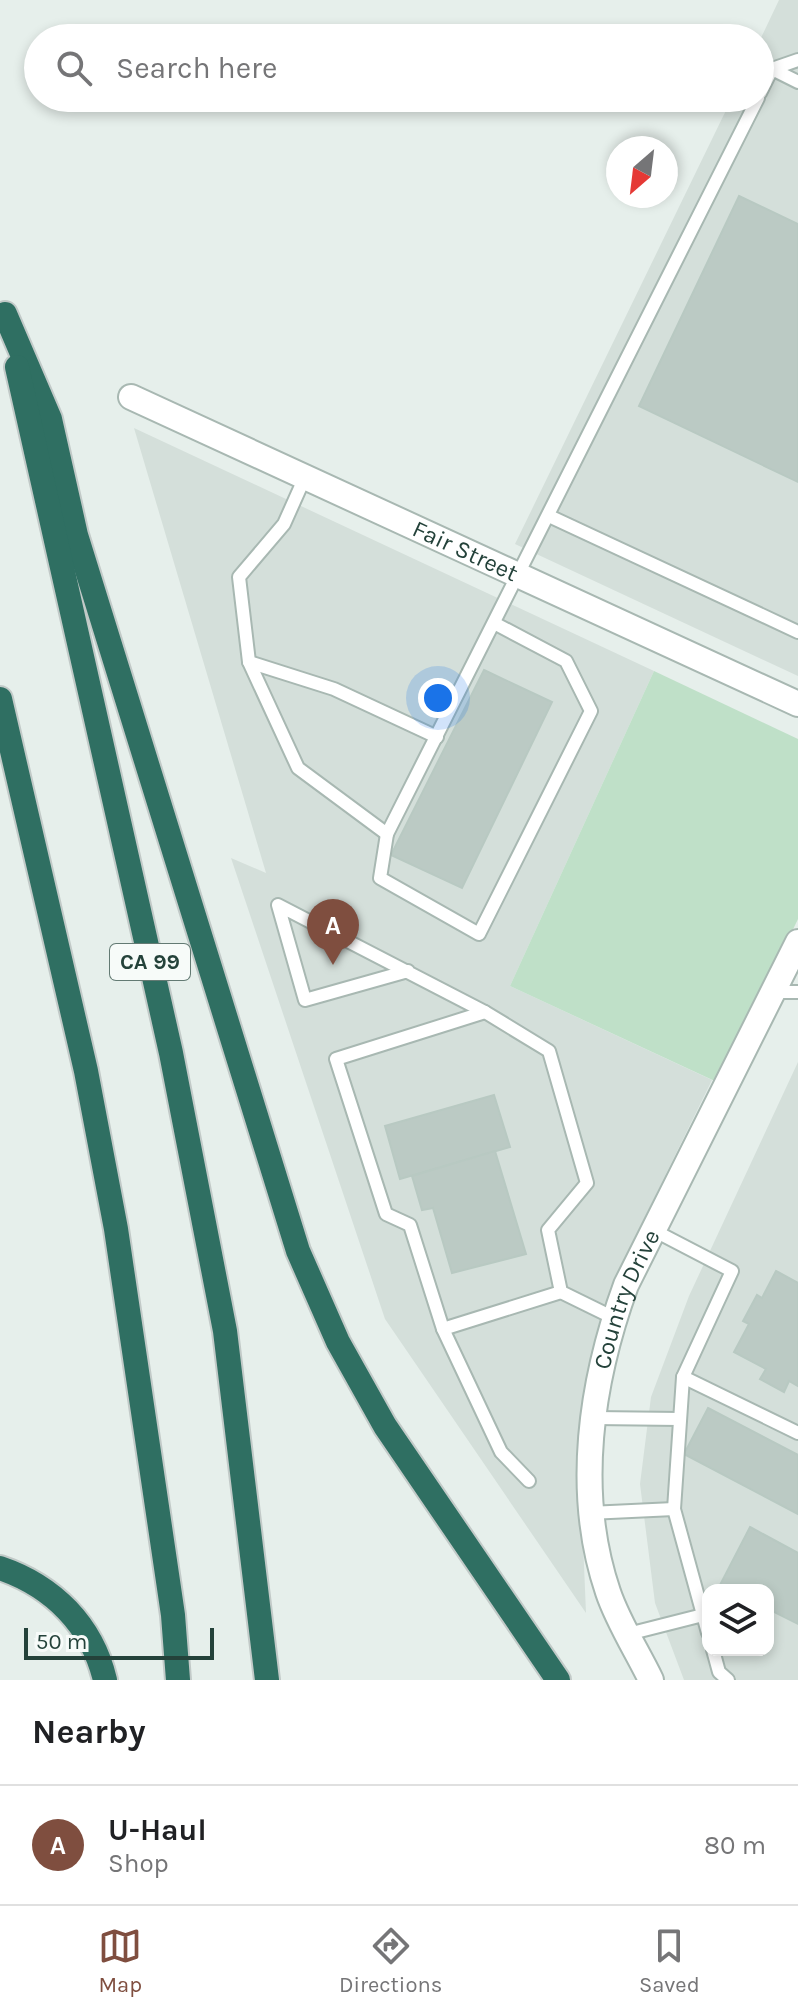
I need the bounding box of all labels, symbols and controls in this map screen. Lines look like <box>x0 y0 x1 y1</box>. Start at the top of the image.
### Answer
search box <box>24 24 774 112</box>
icon: search <box>52 46 96 90</box>
text: Search here <box>116 50 277 86</box>
north arrow <box>606 136 678 208</box>
street label: Fair Street <box>408 515 522 587</box>
your location <box>418 678 458 718</box>
pin: A <box>307 899 359 965</box>
road number: CA 99 <box>110 944 190 980</box>
street label: Country Drive <box>588 1225 666 1372</box>
map controls <box>702 1584 774 1656</box>
button: layers <box>702 1584 774 1656</box>
scale bar <box>24 1624 214 1660</box>
text: 50 m <box>36 1629 87 1655</box>
text: Nearby <box>32 1712 146 1752</box>
text: U-Haul <box>108 1812 207 1848</box>
text: A <box>50 1830 66 1861</box>
text: 80 m <box>704 1830 766 1861</box>
text: Shop <box>108 1848 169 1879</box>
tab: Map <box>98 1924 142 1998</box>
tab: Directions <box>339 1924 442 1998</box>
tab: Saved <box>639 1924 700 1998</box>

